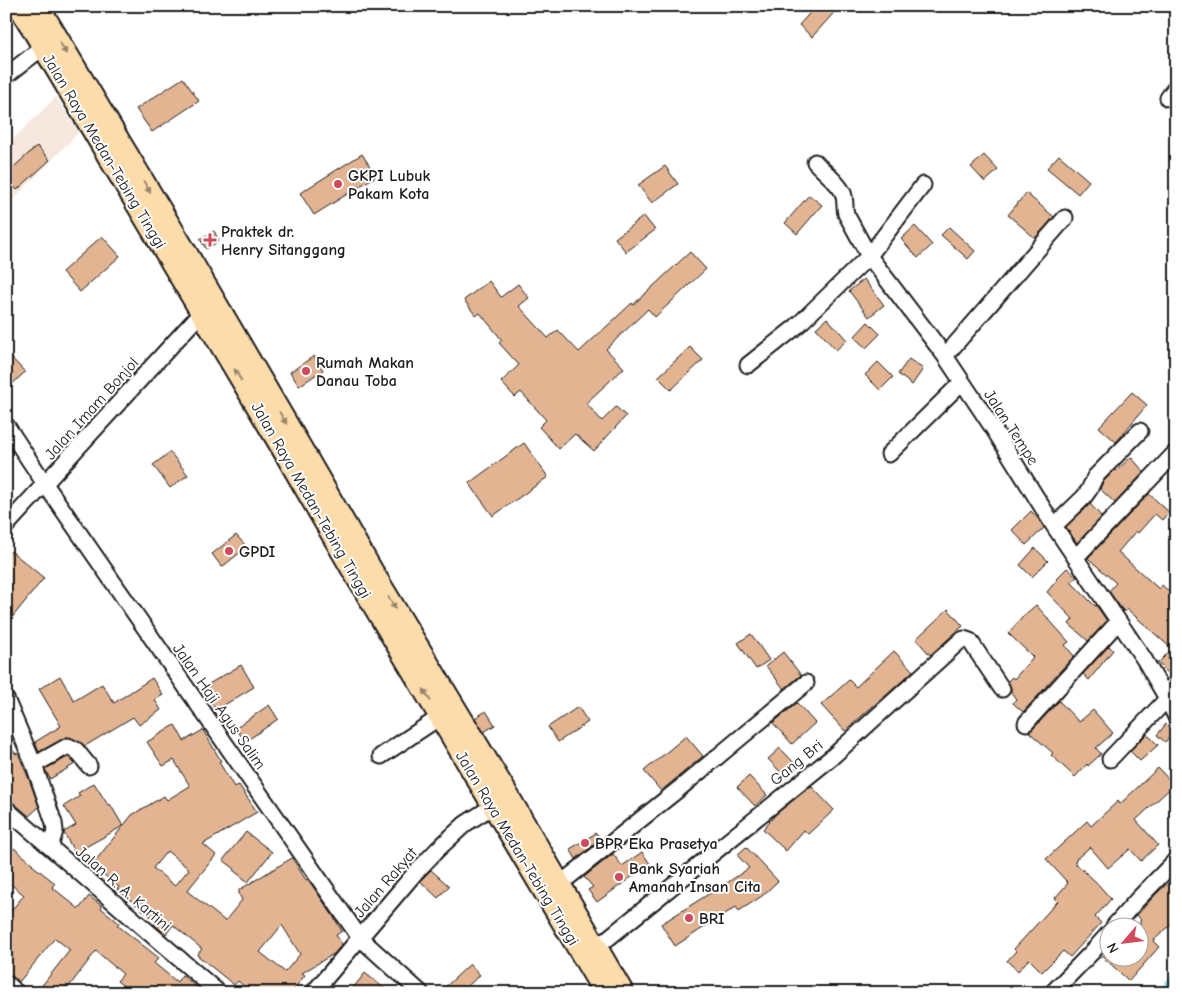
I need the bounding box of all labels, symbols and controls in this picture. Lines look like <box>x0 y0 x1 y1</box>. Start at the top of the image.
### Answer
one-way arrow <box>59 42 68 55</box>
street label: Jalan Raya Medan-Tebing Tinggi <box>39 51 169 252</box>
place label: GKPI Lubuk Pakam Kota <box>348 167 431 203</box>
marker: GKPI Lubuk Pakam Kota <box>332 178 344 190</box>
one-way arrow <box>142 181 151 194</box>
place label: Praktek dr. Henry Sitanggang <box>221 223 346 259</box>
marker: Praktek dr. Henry Sitanggang <box>203 233 217 247</box>
street label: Jalan Imam Bonjol <box>41 354 142 463</box>
place label: Rumah Makan Danau Toba <box>316 354 414 390</box>
marker: Rumah Makan Danau Toba <box>300 365 312 377</box>
one-way arrow <box>233 368 242 381</box>
street label: Jalan Tempe <box>980 386 1042 469</box>
street label: Jalan Raya Medan-Tebing Tinggi <box>247 399 375 602</box>
one-way arrow <box>279 411 288 424</box>
place label: GPDI <box>239 543 275 561</box>
marker: GPDI <box>223 545 235 557</box>
one-way arrow <box>387 597 396 610</box>
street label: Jalan Haji Agus Salim <box>169 640 269 773</box>
one-way arrow <box>423 689 432 702</box>
street label: Gang Bri <box>767 736 827 789</box>
street label: Jalan Raya Medan-Tebing Tinggi <box>452 748 582 949</box>
place label: BPR Eka Prasetya <box>595 835 718 853</box>
marker: BPR Eka Prasetya <box>579 837 591 849</box>
street label: Jalan R. A. Kartini <box>72 843 175 935</box>
street label: Jalan Rakyat <box>351 844 421 921</box>
place label: Bank Syariah Amanah Insan Cita <box>629 860 761 896</box>
marker: Bank Syariah Amanah Insan Cita <box>613 871 625 883</box>
place label: BRI <box>699 910 725 928</box>
marker: BRI <box>683 912 695 924</box>
north arrow <box>1100 916 1150 966</box>
text: N <box>1103 940 1123 956</box>

